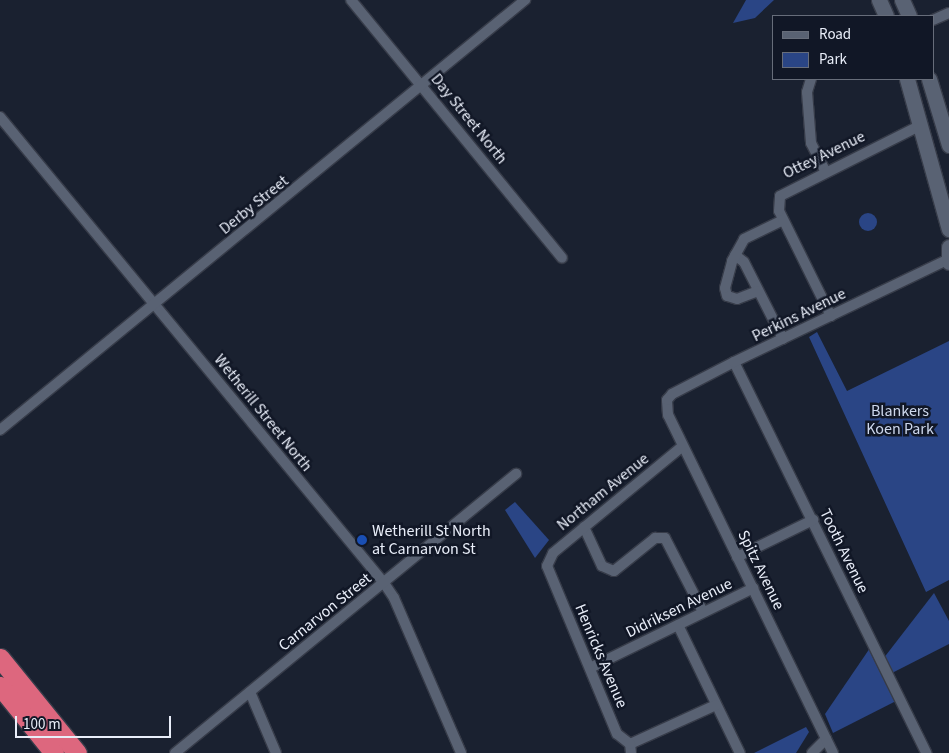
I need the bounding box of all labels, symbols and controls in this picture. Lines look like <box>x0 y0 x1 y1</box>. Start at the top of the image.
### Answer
legend <box>772 15 934 80</box>
text: Road <box>819 24 851 45</box>
text: Park <box>819 49 847 70</box>
street label: Day Street North <box>427 70 511 168</box>
street label: Ottey Avenue <box>780 127 868 183</box>
street label: Derby Street <box>216 171 292 239</box>
street label: Perkins Avenue <box>749 284 849 346</box>
street label: Wetherill Street North <box>210 351 316 475</box>
park label: Blankers Koen Park <box>866 401 934 439</box>
street label: Northam Avenue <box>553 449 653 535</box>
street label: Tooth Avenue <box>815 506 873 596</box>
place label: Wetherill St North at Carnarvon St <box>372 521 491 559</box>
street label: Spitz Avenue <box>734 527 788 613</box>
marker: Wetherill St North at Carnarvon St <box>356 534 368 546</box>
street label: Carnarvon Street <box>275 569 375 655</box>
street label: Didriksen Avenue <box>623 574 735 642</box>
street label: Henricks Avenue <box>570 601 632 711</box>
scale bar <box>18 706 174 738</box>
text: 100 m <box>23 714 61 735</box>

